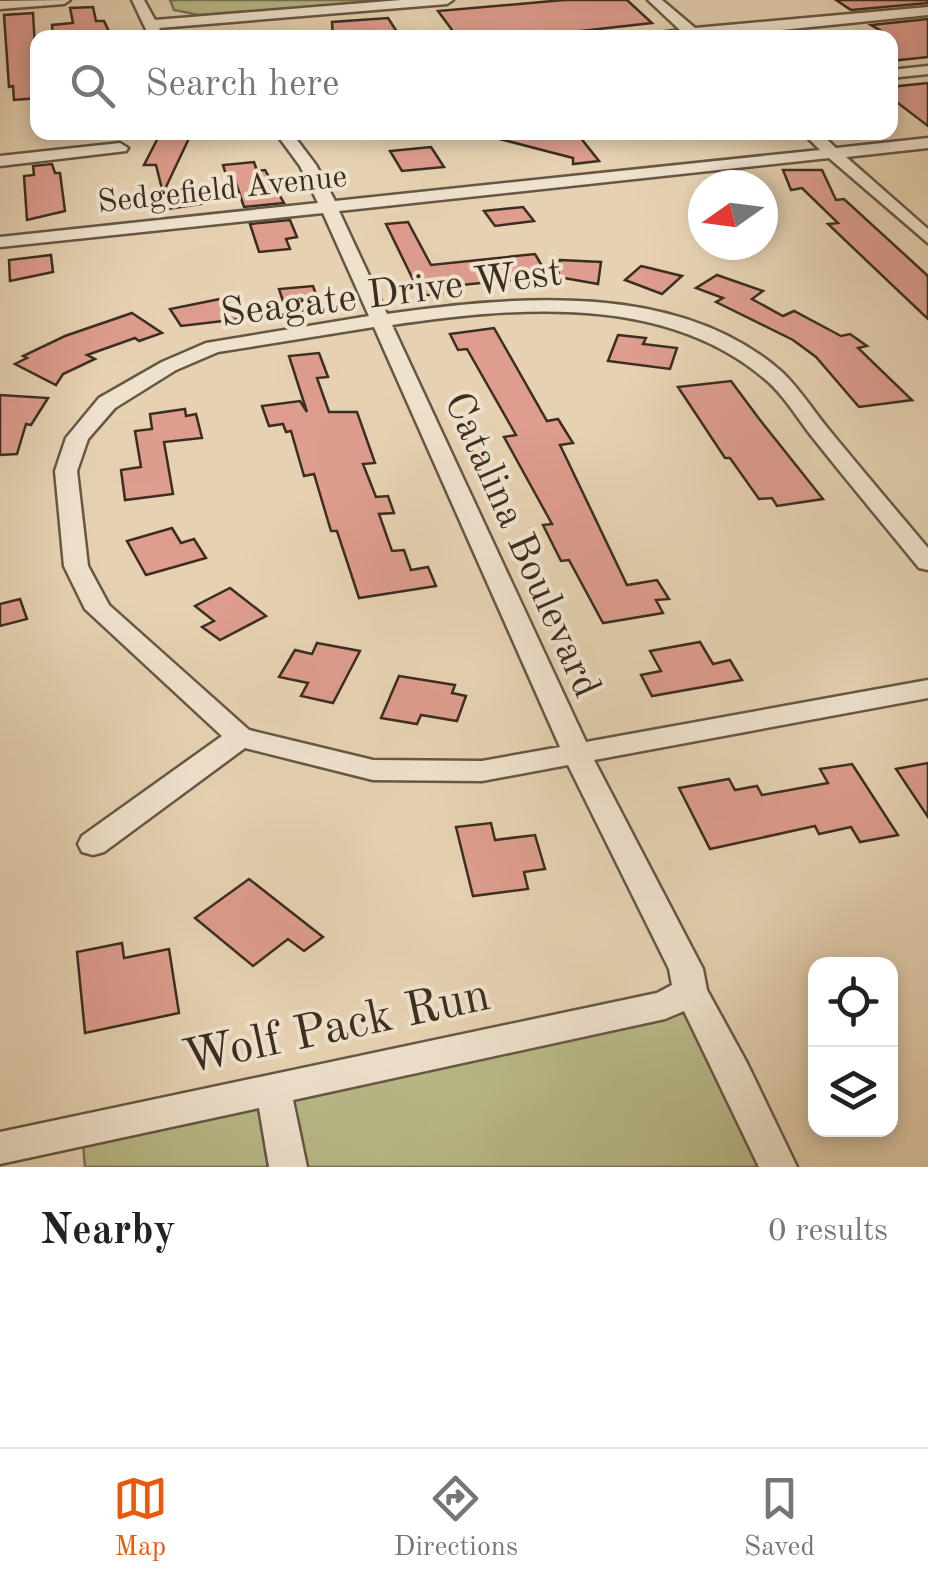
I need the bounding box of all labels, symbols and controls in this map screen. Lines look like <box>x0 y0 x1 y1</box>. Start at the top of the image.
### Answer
search box <box>30 30 898 140</box>
icon: search <box>65 58 120 113</box>
text: Search here <box>145 66 340 104</box>
street label: Sedgefield Avenue <box>96 162 349 220</box>
north arrow <box>688 170 778 260</box>
street label: Seagate Drive West <box>218 254 565 336</box>
street label: Catalina Boulevard <box>435 387 606 704</box>
map controls <box>808 957 898 1137</box>
button: locate <box>808 957 898 1047</box>
street label: Wolf Pack Run <box>179 972 495 1084</box>
button: layers <box>808 1047 898 1137</box>
text: Nearby <box>40 1211 176 1253</box>
text: 0 results <box>768 1216 888 1248</box>
tab: Map <box>113 1471 168 1566</box>
tab: Directions <box>394 1471 518 1566</box>
tab: Saved <box>744 1471 815 1566</box>

